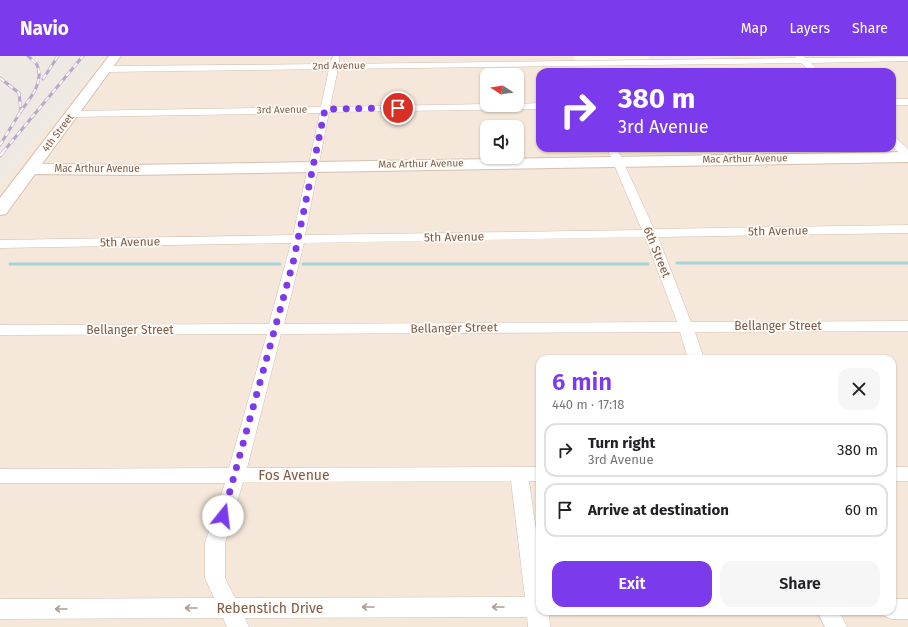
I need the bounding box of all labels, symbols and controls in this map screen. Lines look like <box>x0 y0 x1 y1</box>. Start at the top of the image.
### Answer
text: Navio <box>20 17 69 40</box>
text: Map <box>741 20 767 37</box>
text: Layers <box>789 20 830 37</box>
text: Share <box>852 20 888 37</box>
street label: 2nd Avenue <box>313 60 365 72</box>
north arrow <box>480 68 524 112</box>
map controls <box>480 68 524 164</box>
text: 380 m <box>618 82 696 115</box>
icon: right <box>552 84 604 136</box>
pin <box>381 91 415 125</box>
icon: arrive <box>387 97 409 119</box>
street label: 3rd Avenue <box>257 104 307 116</box>
street label: 4th Street <box>40 111 76 154</box>
text: 3rd Avenue <box>618 116 709 138</box>
button: sound <box>480 120 524 164</box>
street label: Mac Arthur Avenue <box>702 152 788 166</box>
street label: Mac Arthur Avenue <box>378 157 464 171</box>
street label: Mac Arthur Avenue <box>54 163 140 175</box>
street label: 5th Avenue <box>748 223 808 239</box>
street label: 6th Street <box>640 225 674 280</box>
street label: 5th Avenue <box>424 229 484 245</box>
street label: 5th Avenue <box>100 234 160 250</box>
street label: Bellanger Street <box>734 319 822 333</box>
street label: Bellanger Street <box>410 320 498 336</box>
street label: Bellanger Street <box>86 323 174 337</box>
text: 6 min <box>552 368 612 396</box>
button: close <box>838 368 880 410</box>
text: 440 m · 17:18 <box>552 397 624 412</box>
text: Turn right <box>588 434 655 452</box>
icon: right <box>554 439 576 461</box>
text: 380 m <box>837 441 878 459</box>
text: 3rd Avenue <box>588 452 653 467</box>
street label: Fos Avenue <box>258 467 330 484</box>
position arrow <box>202 495 244 537</box>
icon: arrive <box>554 499 576 521</box>
text: Arrive at destination <box>588 501 729 519</box>
text: 60 m <box>845 501 878 519</box>
button: Exit <box>552 561 712 607</box>
button: Share <box>720 561 880 607</box>
street label: Rebenstich Drive <box>216 600 324 617</box>
one-way arrow <box>362 603 375 611</box>
one-way arrow <box>492 603 505 611</box>
one-way arrow <box>185 604 198 612</box>
one-way arrow <box>55 605 68 613</box>

